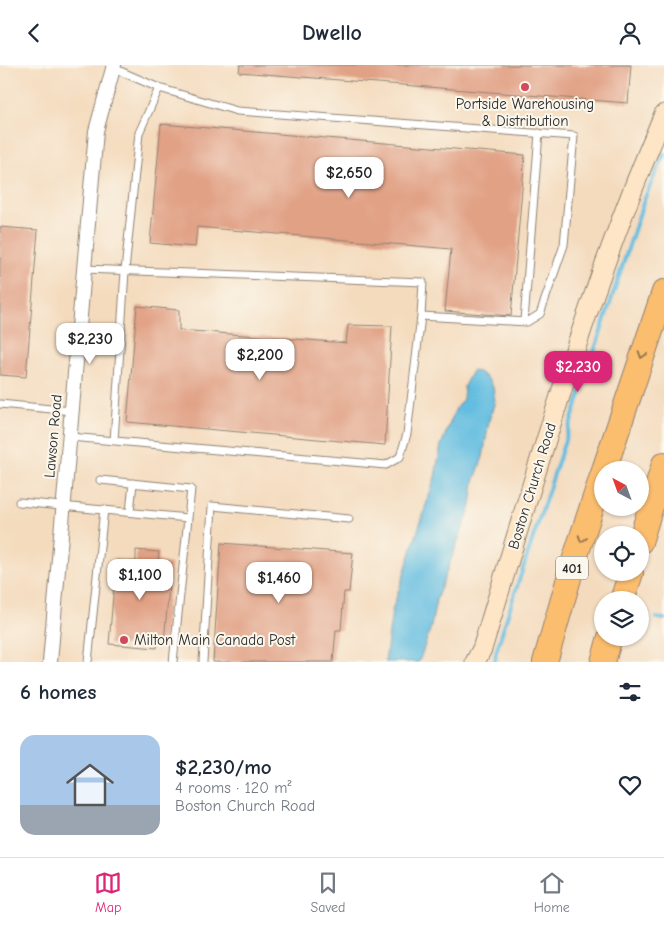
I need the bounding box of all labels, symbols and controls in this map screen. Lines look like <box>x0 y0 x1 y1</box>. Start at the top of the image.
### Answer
icon: back <box>20 19 48 47</box>
icon: person <box>616 19 644 47</box>
text: Dwello <box>302 20 362 46</box>
marker: Portside Warehousing & Distribution <box>519 81 531 93</box>
place label: Portside Warehousing & Distribution <box>456 95 594 130</box>
pin: $2,650 <box>308 157 390 199</box>
text: $2,650 <box>326 164 372 182</box>
pin: $2,230 <box>49 323 131 365</box>
text: $2,230 <box>67 330 113 348</box>
pin: $2,200 <box>219 339 301 381</box>
text: $2,200 <box>237 346 283 364</box>
one-way arrow <box>638 350 648 358</box>
pin: $2,230 <box>537 351 619 393</box>
text: $2,230 <box>555 358 601 376</box>
street label: Lawson Road <box>40 393 66 479</box>
street label: Boston Church Road <box>504 420 560 552</box>
north arrow <box>594 461 649 516</box>
map controls <box>594 461 649 646</box>
button: locate <box>594 526 649 581</box>
one-way arrow <box>577 534 587 542</box>
road number: 401 <box>556 557 588 579</box>
pin: $1,100 <box>99 559 181 601</box>
pin: $1,460 <box>238 561 320 604</box>
text: $1,100 <box>118 566 162 584</box>
text: $1,460 <box>257 569 301 587</box>
button: layers <box>594 591 649 646</box>
place label: Milton Main Canada Post <box>134 631 296 649</box>
marker: Milton Main Canada Post <box>118 634 130 646</box>
icon: filters <box>616 678 644 706</box>
text: 6 homes <box>20 680 96 704</box>
icon: home <box>60 755 120 815</box>
text: $2,230/mo <box>175 755 272 779</box>
icon: heart <box>616 771 644 799</box>
text: 4 rooms · 120 m² <box>175 779 292 797</box>
text: Boston Church Road <box>175 797 315 815</box>
tab: Map <box>94 869 122 916</box>
tab: Saved <box>310 869 345 916</box>
tab: Home <box>534 869 570 916</box>

